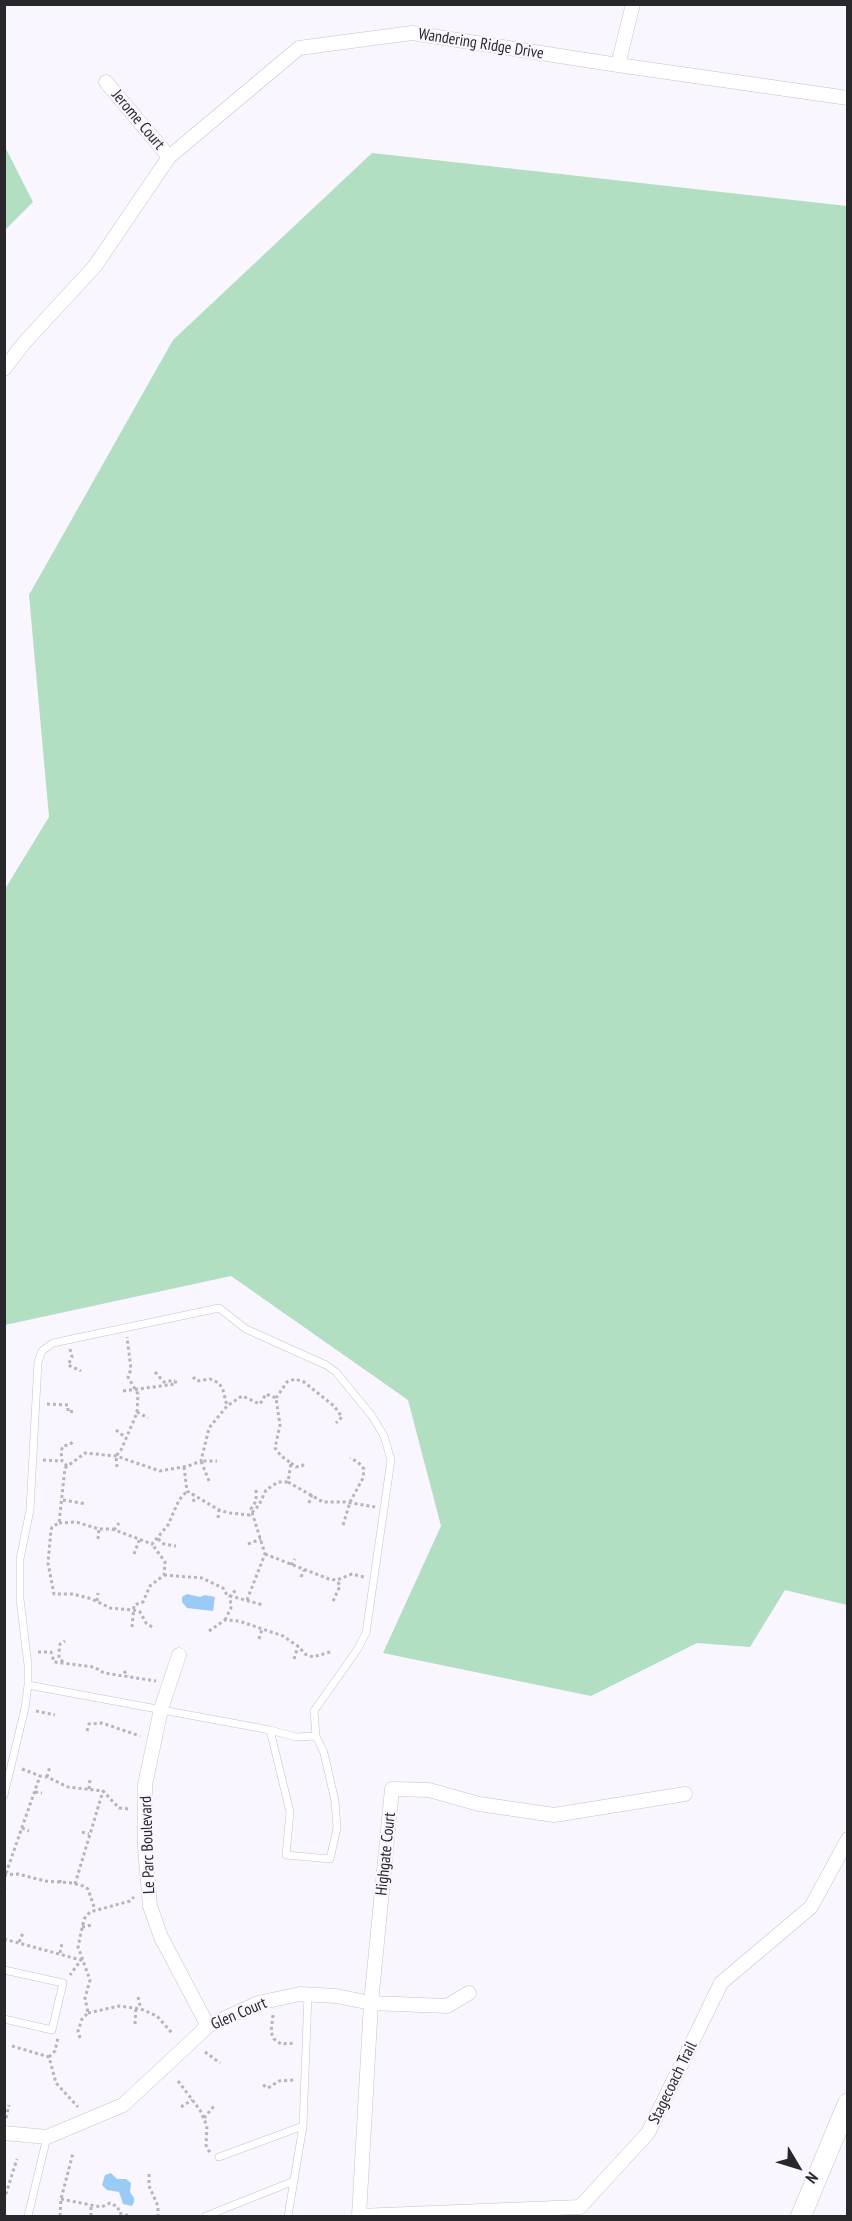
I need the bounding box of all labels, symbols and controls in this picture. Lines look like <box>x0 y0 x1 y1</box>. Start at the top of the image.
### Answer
street label: Wandering Ridge Drive <box>417 25 545 63</box>
street label: Jerome Court <box>107 86 169 154</box>
street label: Le Parc Boulevard <box>137 1796 159 1894</box>
street label: Highgate Court <box>372 1811 400 1897</box>
street label: Glen Court <box>208 1994 270 2034</box>
street label: Stagecoach Trail <box>645 2038 701 2128</box>
north arrow <box>768 2137 828 2197</box>
text: N <box>802 2169 823 2188</box>

